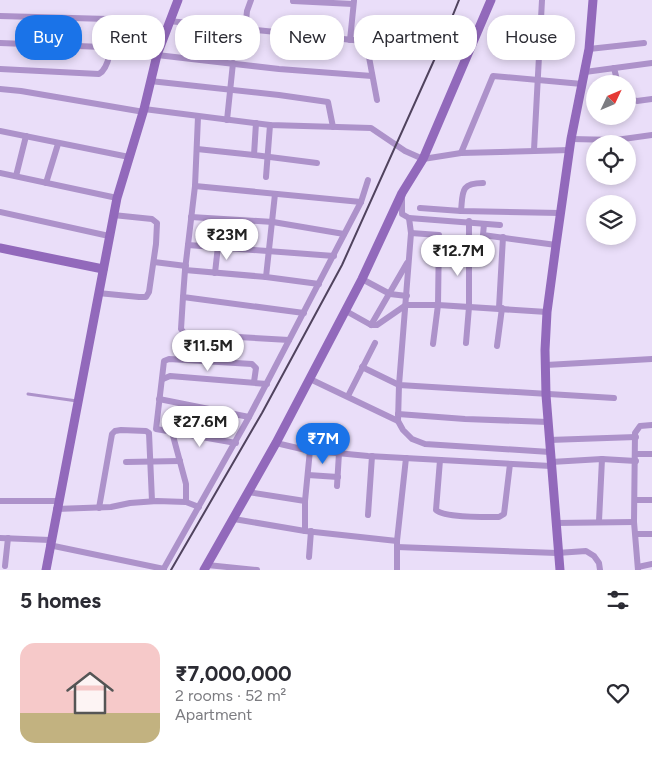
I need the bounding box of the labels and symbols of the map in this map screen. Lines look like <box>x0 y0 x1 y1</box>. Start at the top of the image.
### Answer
north arrow <box>586 75 636 125</box>
pin: ₹23M <box>197 218 257 261</box>
pin: ₹12.7M <box>417 234 499 277</box>
pin: ₹11.5M <box>167 330 249 372</box>
pin: ₹27.6M <box>159 406 241 448</box>
pin: ₹7M <box>299 422 347 465</box>

